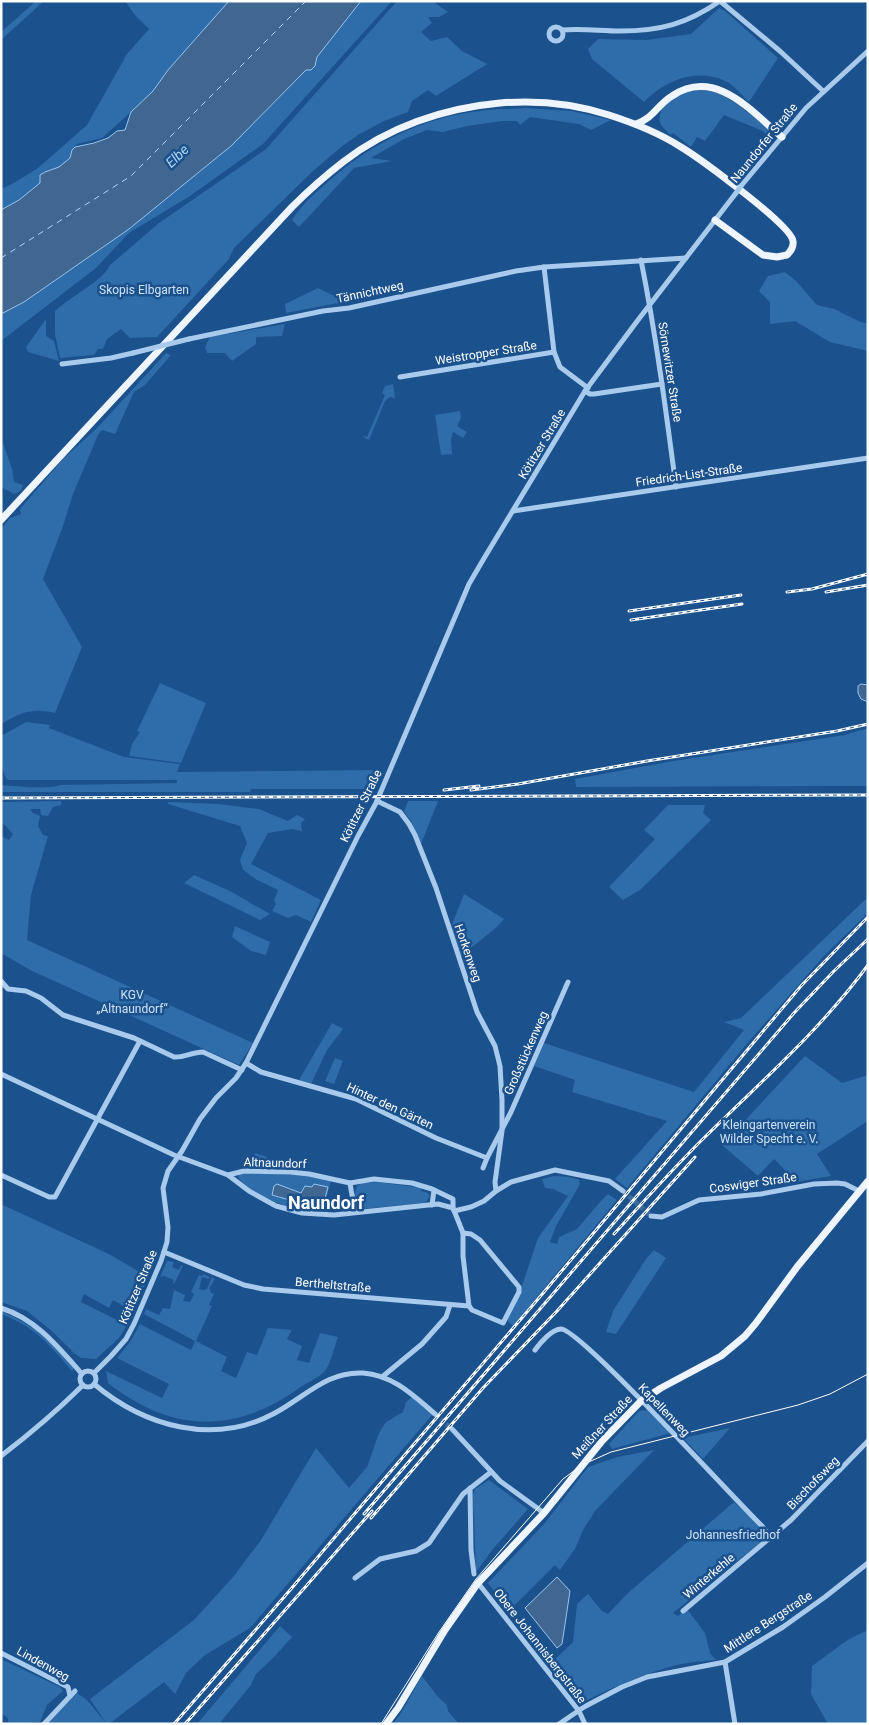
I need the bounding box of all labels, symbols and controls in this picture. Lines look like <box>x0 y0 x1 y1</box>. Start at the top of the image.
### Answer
street label: Naundorfer Straße <box>728 100 800 186</box>
water label: Elbe <box>162 141 192 171</box>
street label: Tännichtweg <box>335 278 405 306</box>
park label: Skopis Elbgarten <box>99 283 189 297</box>
street label: Sörnewitzer Straße <box>655 321 685 423</box>
street label: Weistropper Straße <box>434 338 538 368</box>
street label: Kötitzer Straße <box>516 406 568 482</box>
street label: Friedrich-List-Straße <box>635 461 743 489</box>
street label: Kötitzer Straße <box>337 767 385 845</box>
street label: Horkenweg <box>452 922 484 984</box>
park label: KGV „Altnaundorf“ <box>96 988 168 1016</box>
street label: Großstückenweg <box>501 1009 551 1097</box>
street label: Hinter den Gärten <box>344 1080 436 1132</box>
park label: Kleingartenverein Wilder Specht e. V. <box>720 1118 818 1146</box>
street label: Altnaundorf <box>243 1155 308 1171</box>
street label: Coswiger Straße <box>709 1170 797 1196</box>
district label: Naundorf <box>288 1192 365 1213</box>
street label: Kötitzer Straße <box>116 1248 160 1326</box>
street label: Bertheltstraße <box>295 1275 371 1295</box>
street label: Kapellenweg <box>635 1381 693 1439</box>
street label: Meißner Straße <box>569 1392 635 1462</box>
street label: Bischofsweg <box>784 1453 842 1513</box>
park label: Johannesfriedhof <box>686 1528 781 1542</box>
street label: Winterkehle <box>680 1550 738 1602</box>
street label: Obere Johannisbergstraße <box>491 1586 589 1706</box>
street label: Mittlere Bergstraße <box>721 1588 815 1656</box>
street label: Lindenweg <box>14 1644 72 1684</box>

